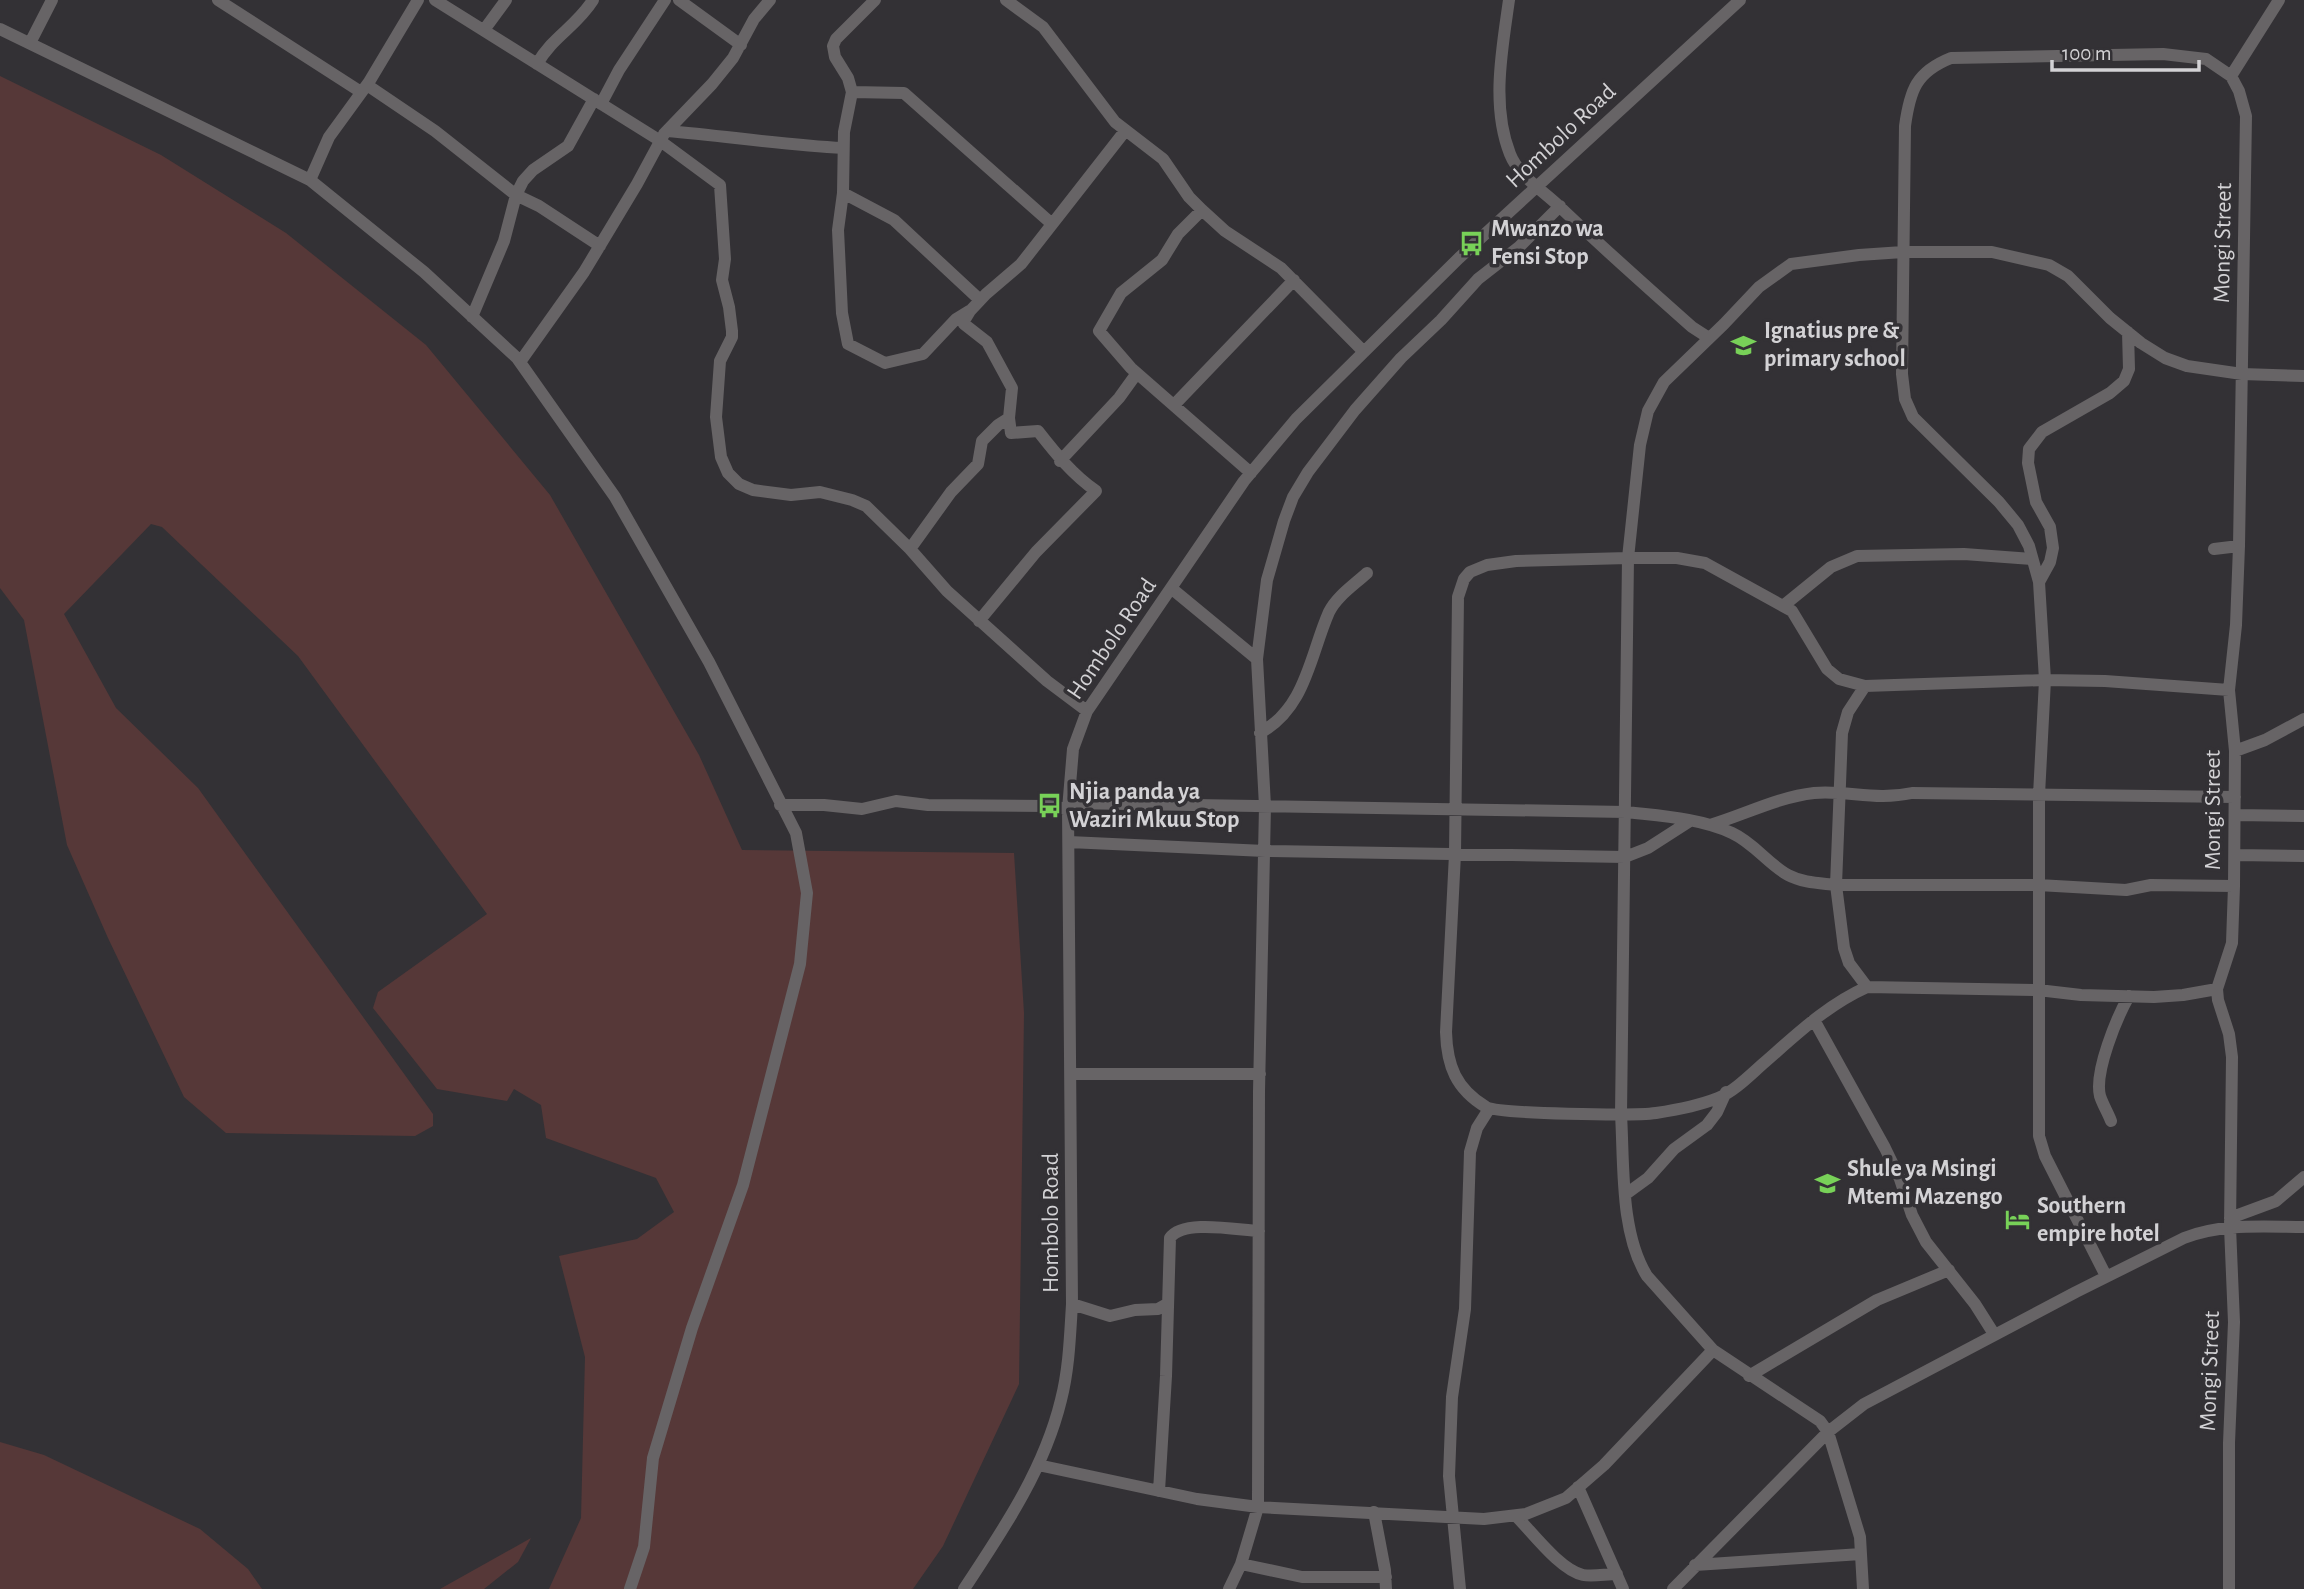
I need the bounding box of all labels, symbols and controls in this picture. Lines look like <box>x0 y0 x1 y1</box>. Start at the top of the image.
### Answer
scale bar <box>2052 28 2199 72</box>
text: 100 m <box>2062 43 2112 64</box>
street label: Hombolo Road <box>1502 79 1620 193</box>
street label: Mongi Street <box>2210 182 2236 303</box>
place label: Mwanzo wa Fensi Stop <box>1491 217 1604 269</box>
bus stop icon: Mwanzo wa Fensi Stop <box>1457 229 1485 257</box>
place label: Ignatius pre & primary school <box>1764 319 1906 371</box>
school or university icon: Ignatius pre & primary school <box>1730 331 1758 359</box>
street label: Hombolo Road <box>1063 574 1161 704</box>
street label: Mongi Street <box>2201 749 2225 870</box>
place label: Njia panda ya Waziri Mkuu Stop <box>1069 780 1239 832</box>
bus stop icon: Njia panda ya Waziri Mkuu Stop <box>1035 792 1063 820</box>
street label: Hombolo Road <box>1039 1153 1063 1293</box>
place label: Shule ya Msingi Mtemi Mazengo <box>1847 1157 2003 1209</box>
school or university icon: Shule ya Msingi Mtemi Mazengo <box>1813 1169 1841 1197</box>
place label: Southern empire hotel <box>2037 1194 2160 1246</box>
hotel icon: Southern empire hotel <box>2003 1206 2031 1234</box>
street label: Mongi Street <box>2196 1310 2224 1432</box>

